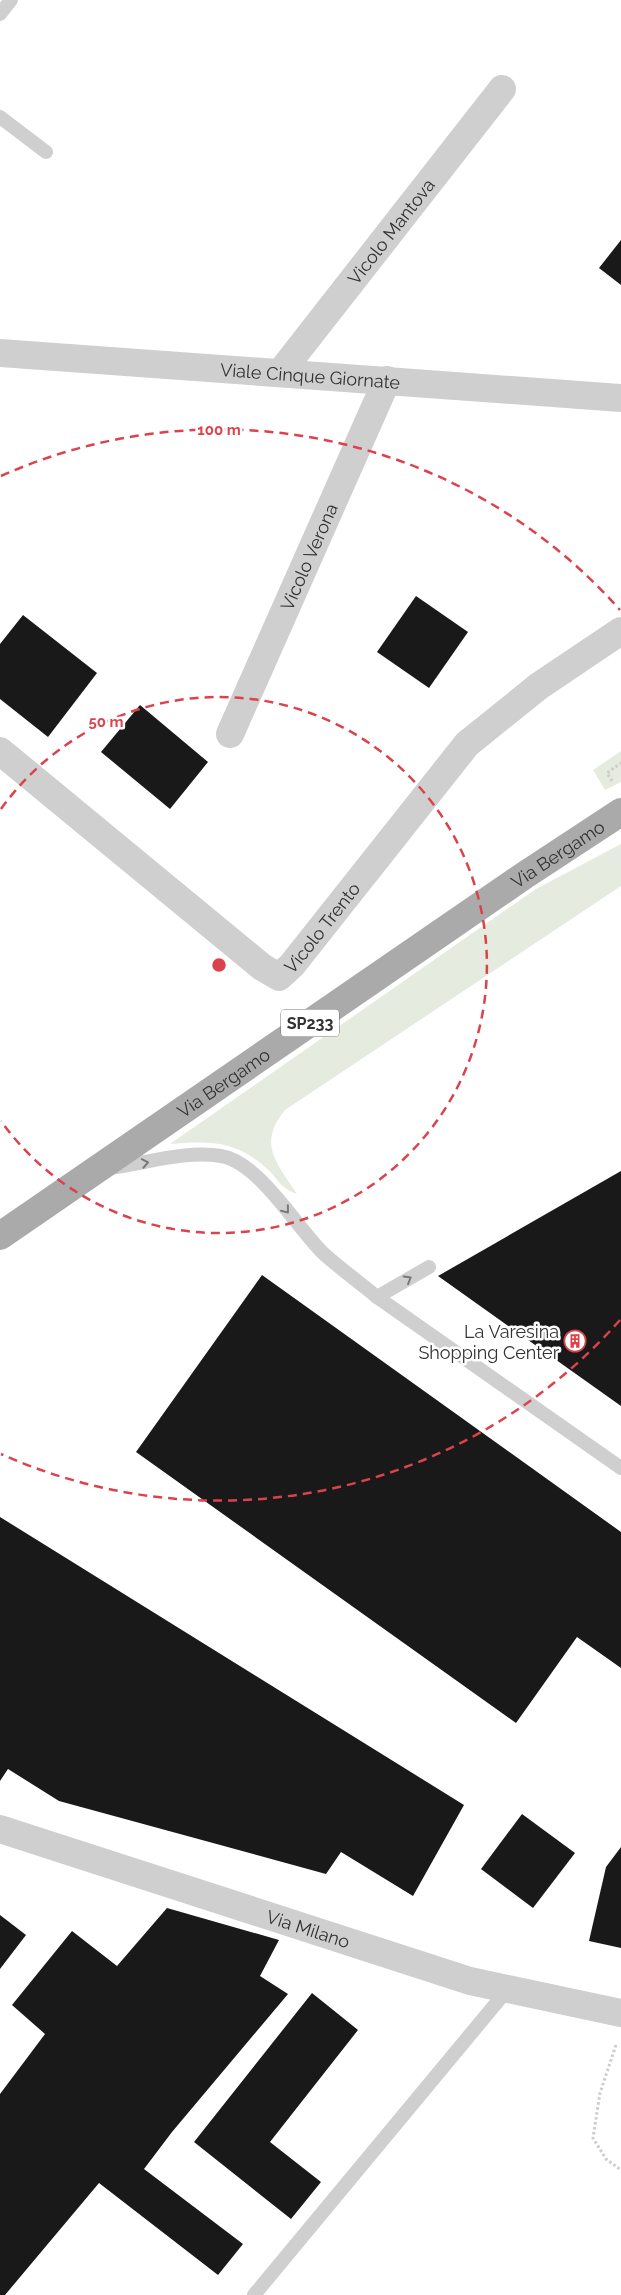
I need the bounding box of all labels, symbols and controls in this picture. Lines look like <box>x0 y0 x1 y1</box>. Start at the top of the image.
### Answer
street label: Vicolo Mantova <box>343 174 439 288</box>
street label: Viale Cinque Giornate <box>219 358 401 393</box>
text: 100 m <box>197 421 241 439</box>
street label: Vicolo Verona <box>276 500 342 613</box>
text: 50 m <box>88 713 124 731</box>
street label: Via Bergamo <box>507 815 608 892</box>
street label: Vicolo Trento <box>280 878 364 977</box>
centre of rings <box>210 956 228 974</box>
road number: SP233 <box>281 1010 339 1036</box>
street label: Via Bergamo <box>173 1043 274 1122</box>
one-way arrow <box>141 1159 150 1169</box>
one-way arrow <box>281 1204 290 1213</box>
one-way arrow <box>403 1275 412 1285</box>
place label: La Varesina Shopping Center <box>418 1321 560 1363</box>
building icon: La Varesina Shopping Center <box>563 1329 587 1353</box>
street label: Via Milano <box>264 1905 353 1952</box>

